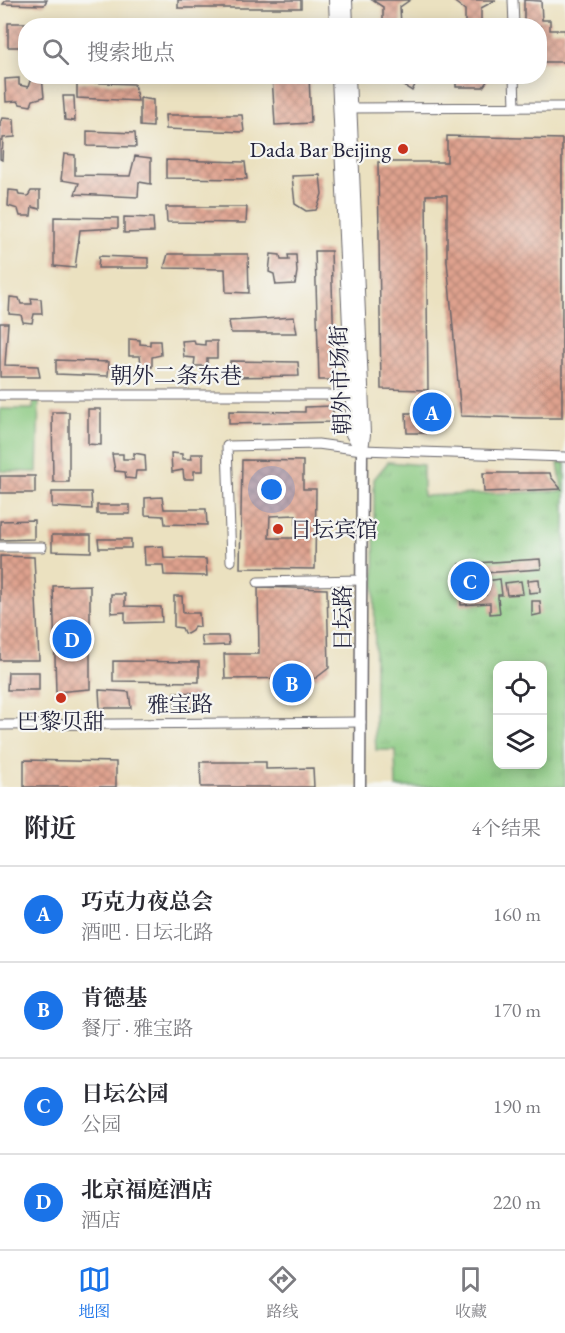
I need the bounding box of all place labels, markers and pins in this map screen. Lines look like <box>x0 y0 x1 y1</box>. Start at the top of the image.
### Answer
place label: Dada Bar Beijing <box>249 135 391 164</box>
marker: Dada Bar Beijing <box>396 142 410 156</box>
pin: A <box>412 390 452 434</box>
place label: 日坛宾馆 <box>290 515 378 544</box>
marker: 日坛宾馆 <box>271 522 285 536</box>
pin: C <box>450 558 490 604</box>
pin: D <box>52 616 92 662</box>
pin: B <box>272 660 312 706</box>
marker: 巴黎贝甜 <box>54 691 68 705</box>
place label: 巴黎贝甜 <box>17 707 105 736</box>

